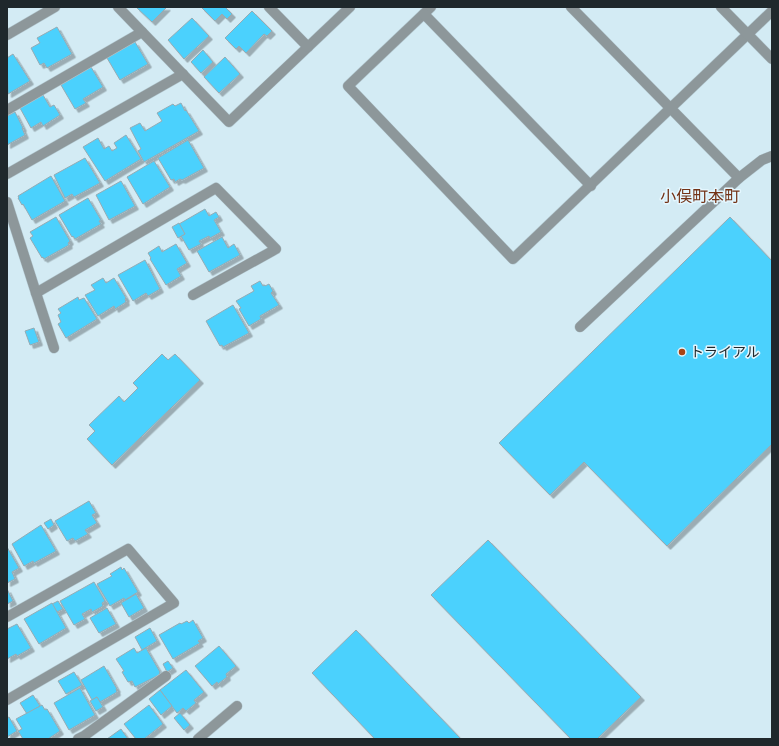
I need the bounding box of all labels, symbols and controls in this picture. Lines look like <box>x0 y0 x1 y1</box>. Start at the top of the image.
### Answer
district label: 小俣町本町 <box>660 184 740 208</box>
place label: トライアル <box>690 341 760 362</box>
marker: トライアル <box>677 347 687 357</box>

